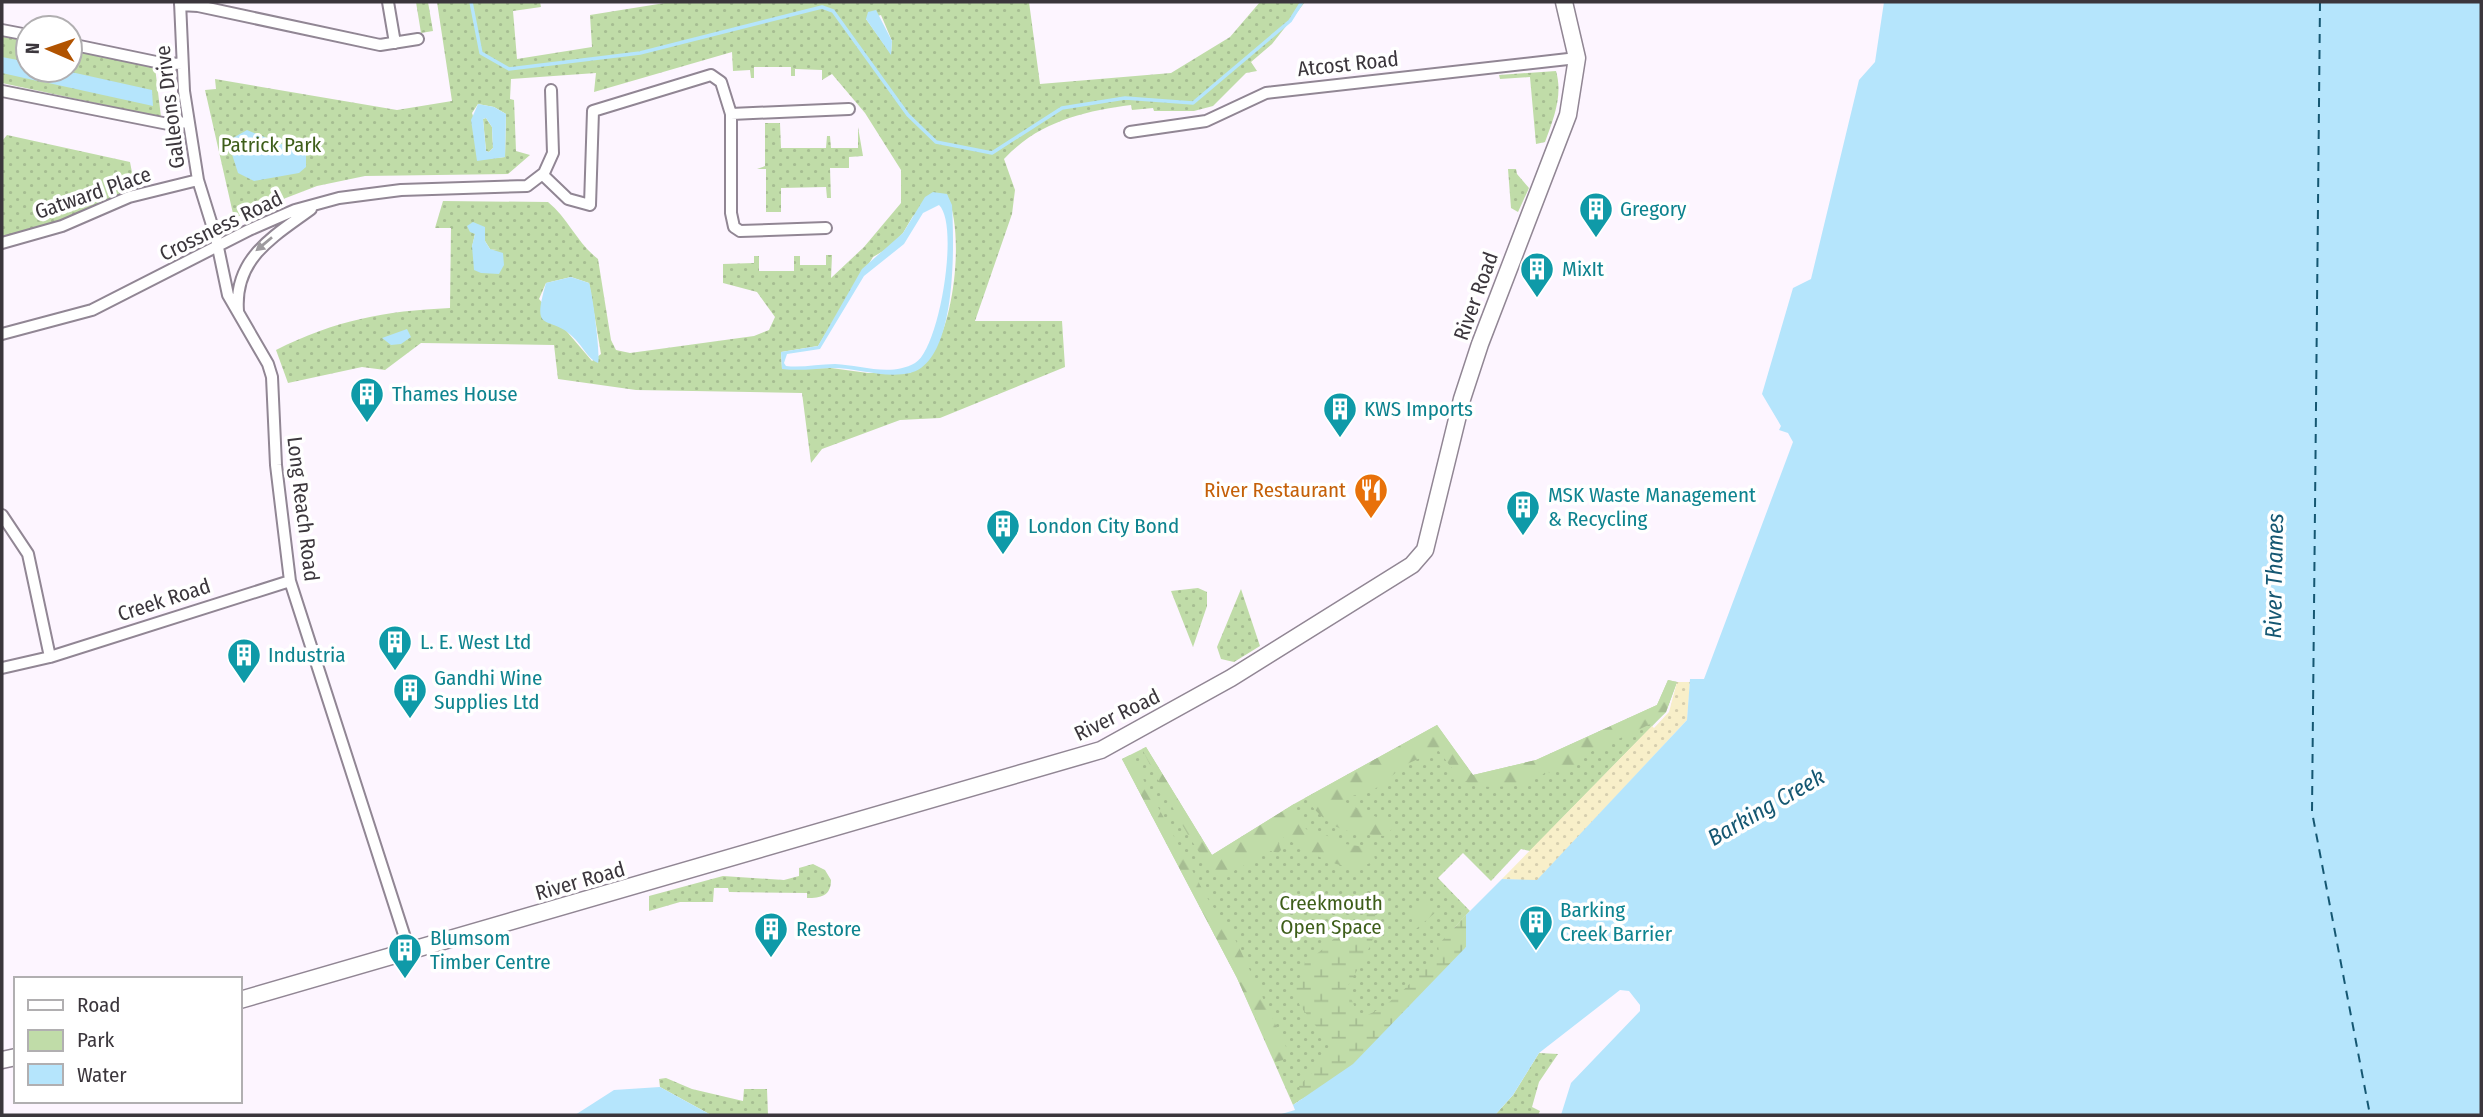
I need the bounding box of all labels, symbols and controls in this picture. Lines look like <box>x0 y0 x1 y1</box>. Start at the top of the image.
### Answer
north arrow <box>14 14 84 84</box>
text: N <box>21 42 44 55</box>
street label: Galleons Drive <box>150 44 190 170</box>
street label: Atcost Road <box>1296 46 1400 82</box>
park label: Patrick Park <box>221 132 322 158</box>
street label: Gatward Place <box>31 161 155 225</box>
street label: Crossness Road <box>155 185 287 267</box>
building icon: Gregory <box>1577 190 1615 239</box>
place label: Gregory <box>1620 196 1687 222</box>
one-way arrow <box>256 236 273 251</box>
street label: River Road <box>1448 248 1504 344</box>
building icon: MixIt <box>1518 250 1556 299</box>
place label: MixIt <box>1562 256 1604 282</box>
building icon: Thames House <box>348 375 386 424</box>
place label: Thames House <box>392 381 518 407</box>
building icon: KWS Imports <box>1321 390 1359 439</box>
place label: KWS Imports <box>1364 396 1473 422</box>
street label: Long Reach Road <box>281 435 325 583</box>
restaurant icon: River Restaurant <box>1352 471 1390 520</box>
place label: River Restaurant <box>1204 477 1346 503</box>
place label: MSK Waste Management & Recycling <box>1548 482 1756 532</box>
building icon: MSK Waste Management & Recycling <box>1504 488 1542 537</box>
building icon: London City Bond <box>984 507 1022 556</box>
place label: London City Bond <box>1028 513 1179 539</box>
water label: River Thames <box>2259 513 2289 639</box>
street label: Creek Road <box>114 573 214 627</box>
building icon: L. E. West Ltd <box>376 623 414 672</box>
place label: L. E. West Ltd <box>420 629 531 655</box>
building icon: Industria <box>225 636 263 685</box>
place label: Industria <box>268 642 346 668</box>
place label: Gandhi Wine Supplies Ltd <box>434 665 542 715</box>
building icon: Gandhi Wine Supplies Ltd <box>391 671 429 720</box>
street label: River Road <box>1070 683 1164 747</box>
water label: Barking Creek <box>1702 762 1830 852</box>
street label: River Road <box>532 856 628 906</box>
park label: Creekmouth Open Space <box>1279 890 1383 940</box>
place label: Barking Creek Barrier <box>1560 897 1673 947</box>
building icon: Barking Creek Barrier <box>1517 903 1555 952</box>
building icon: Restore <box>752 910 790 959</box>
place label: Restore <box>796 916 861 942</box>
place label: Blumsom Timber Centre <box>430 925 551 975</box>
building icon: Blumsom Timber Centre <box>386 931 424 980</box>
legend <box>14 977 242 1103</box>
text: Road <box>77 992 121 1018</box>
text: Park <box>77 1027 115 1053</box>
text: Water <box>77 1062 127 1088</box>

